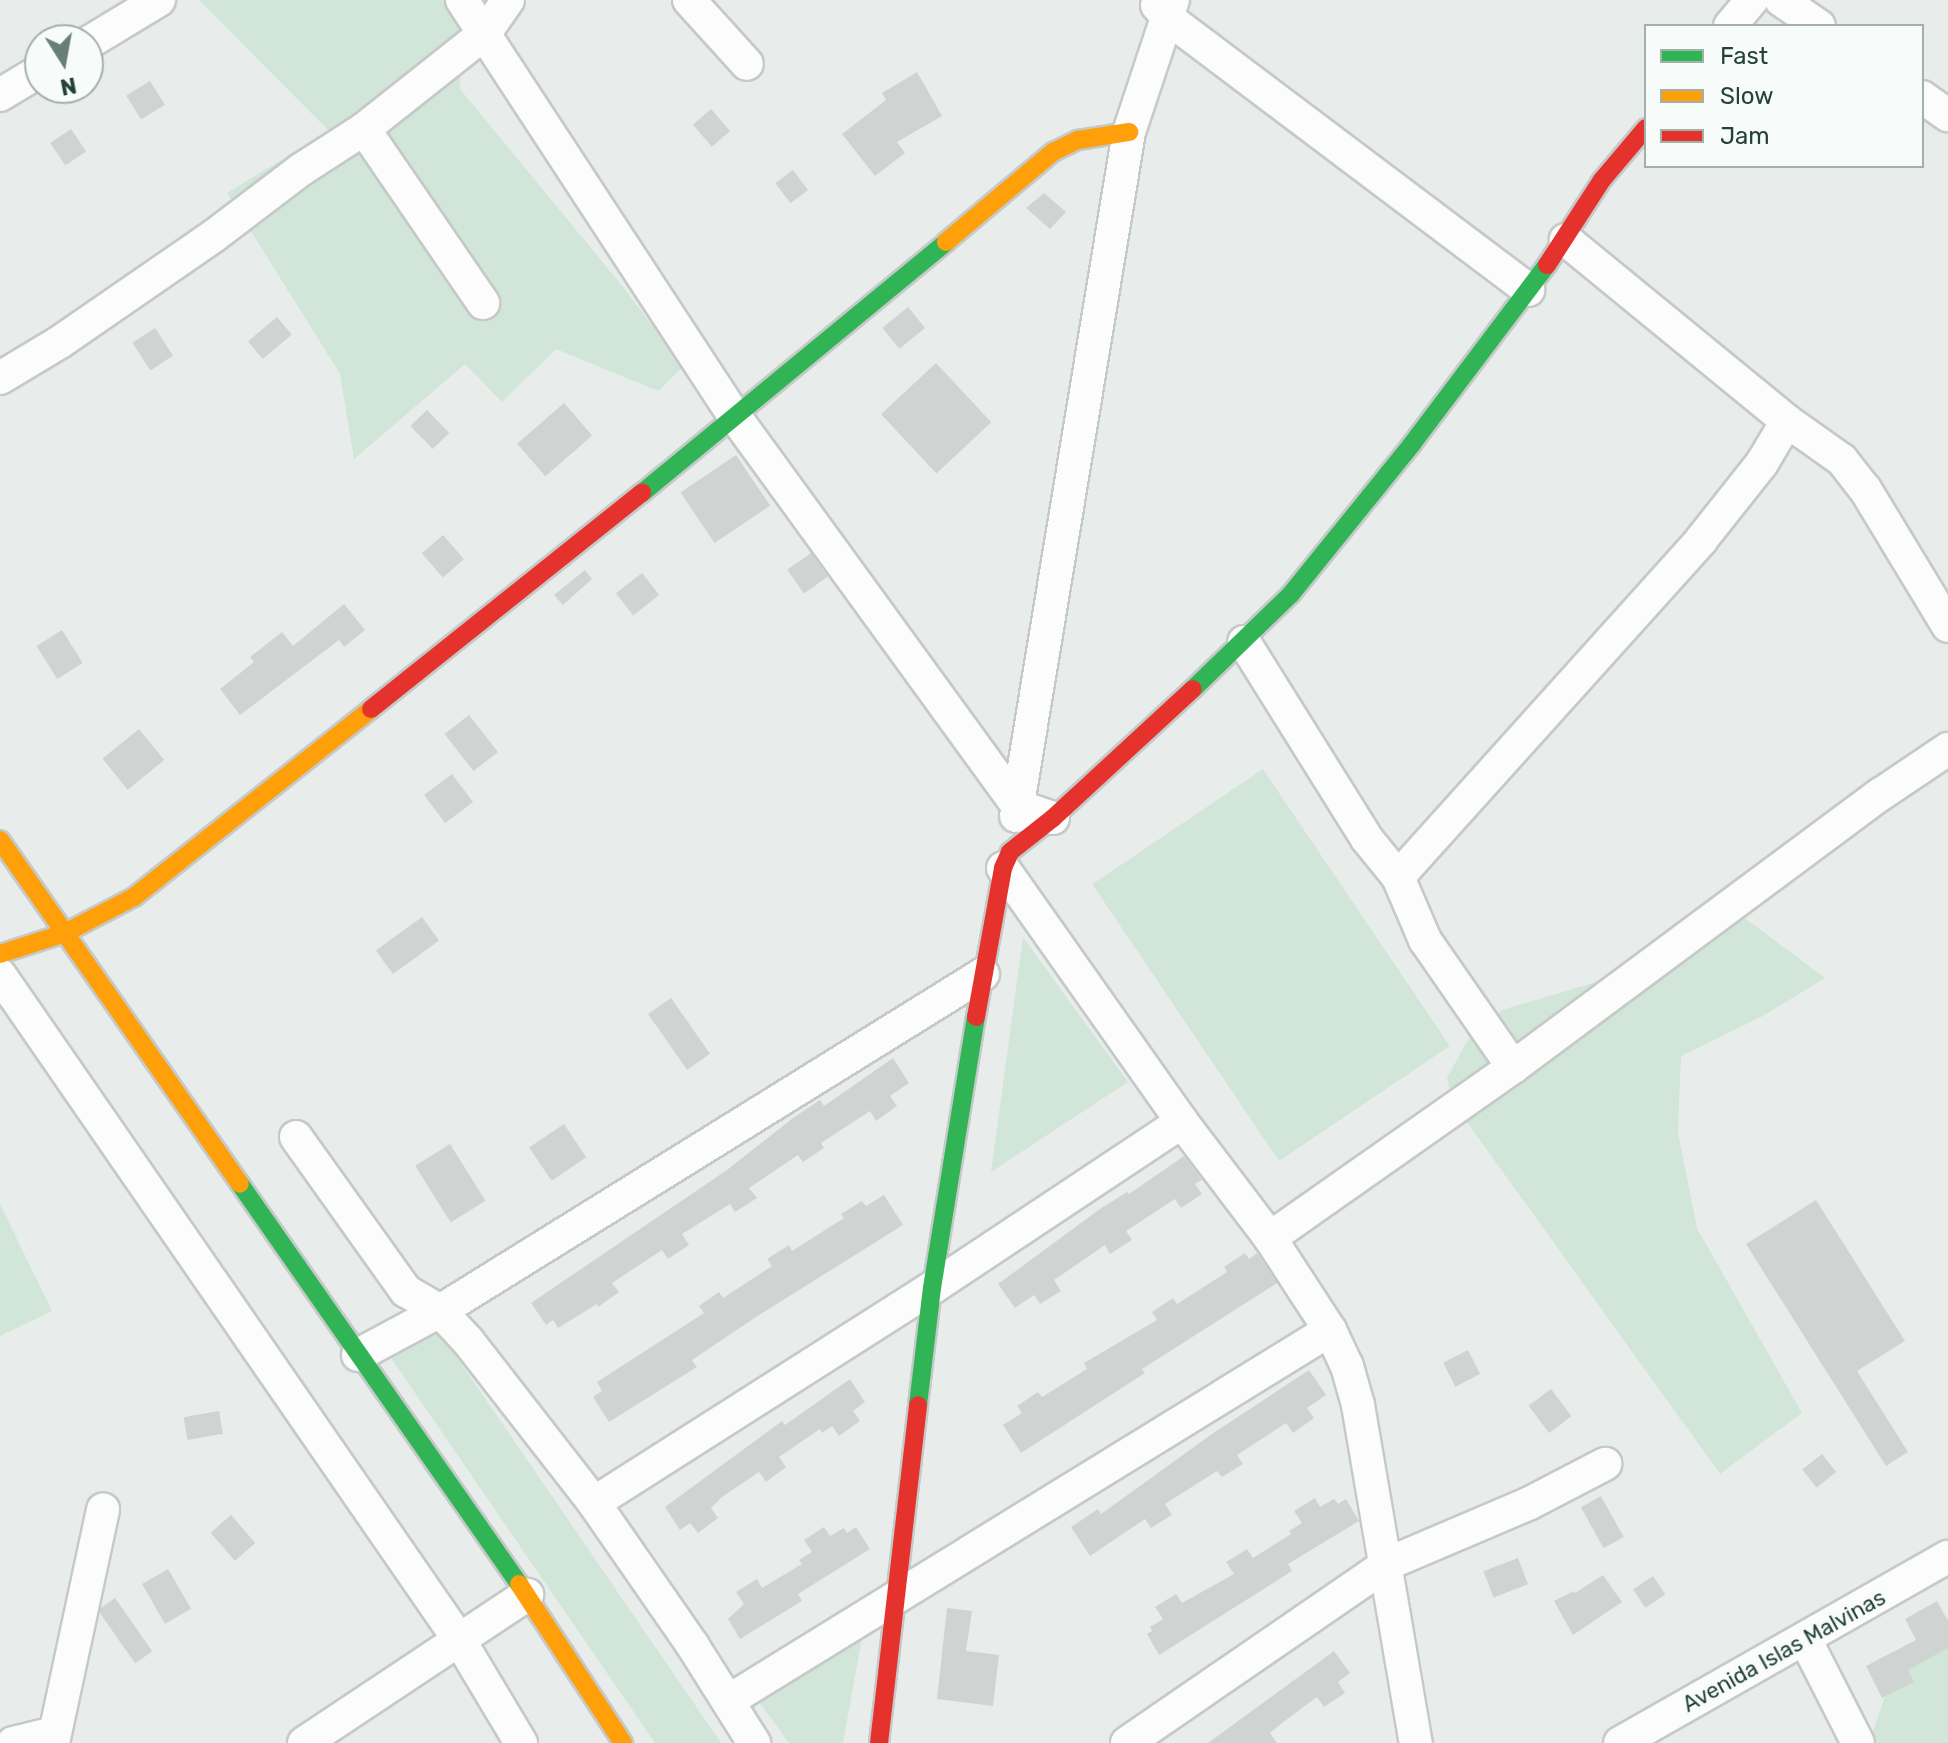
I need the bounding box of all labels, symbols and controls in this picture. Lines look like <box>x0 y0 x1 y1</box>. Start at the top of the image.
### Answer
north arrow <box>24 24 104 104</box>
legend <box>1644 24 1924 168</box>
text: Fast <box>1720 42 1768 70</box>
text: N <box>58 71 79 101</box>
text: Slow <box>1720 82 1773 110</box>
text: Jam <box>1720 122 1770 150</box>
street label: Avenida Islas Malvinas <box>1678 1584 1890 1718</box>

